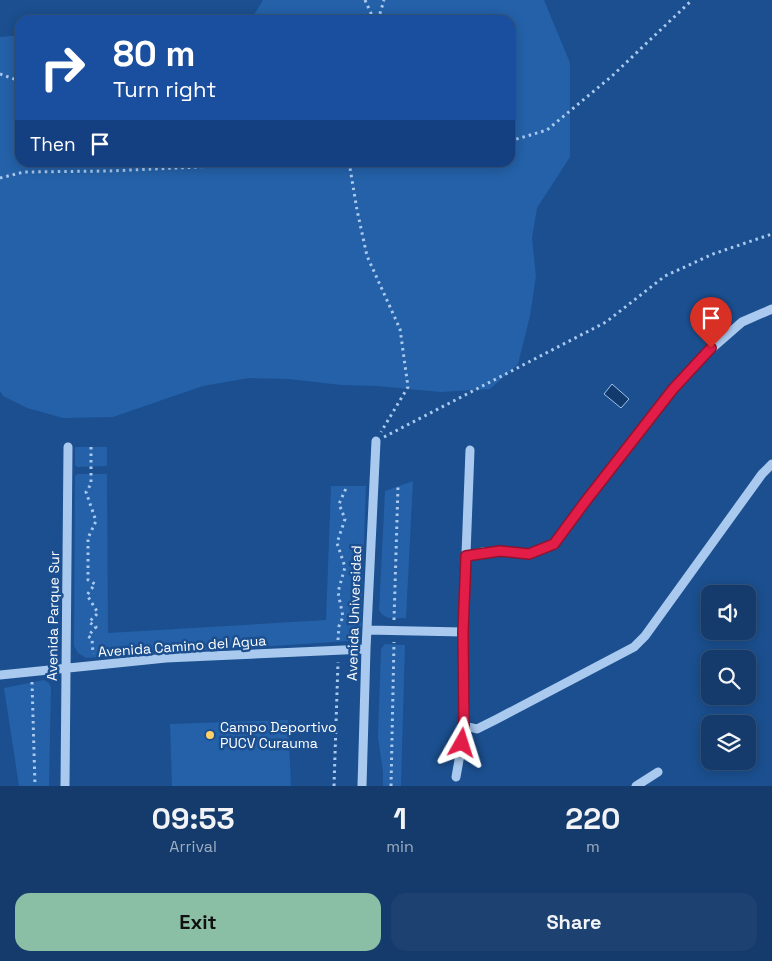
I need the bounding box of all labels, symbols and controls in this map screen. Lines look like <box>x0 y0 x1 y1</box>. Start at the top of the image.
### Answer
text: 80 m <box>113 32 195 76</box>
icon: right <box>30 35 95 100</box>
text: Turn right <box>113 75 216 103</box>
icon: arrive <box>86 130 114 158</box>
text: Then <box>30 132 76 157</box>
pin <box>690 297 732 348</box>
icon: arrive <box>697 304 725 332</box>
street label: Avenida Universidad <box>343 545 365 681</box>
street label: Avenida Parque Sur <box>43 551 63 681</box>
map controls <box>701 585 756 770</box>
button: sound <box>701 585 756 640</box>
street label: Avenida Camino del Agua <box>97 631 267 661</box>
button: search <box>701 650 756 705</box>
button: layers <box>701 715 756 770</box>
position arrow <box>435 716 487 768</box>
place label: Campo Deportivo PUCV Curauma <box>220 718 337 752</box>
marker: Campo Deportivo PUCV Curauma <box>204 729 216 741</box>
text: 09:53 <box>152 799 235 838</box>
text: 1 <box>393 799 407 838</box>
text: 220 <box>565 799 620 838</box>
text: Arrival <box>169 836 217 857</box>
text: min <box>386 836 414 857</box>
text: m <box>586 836 600 857</box>
button: Exit <box>15 893 381 951</box>
button: Share <box>391 893 757 951</box>

